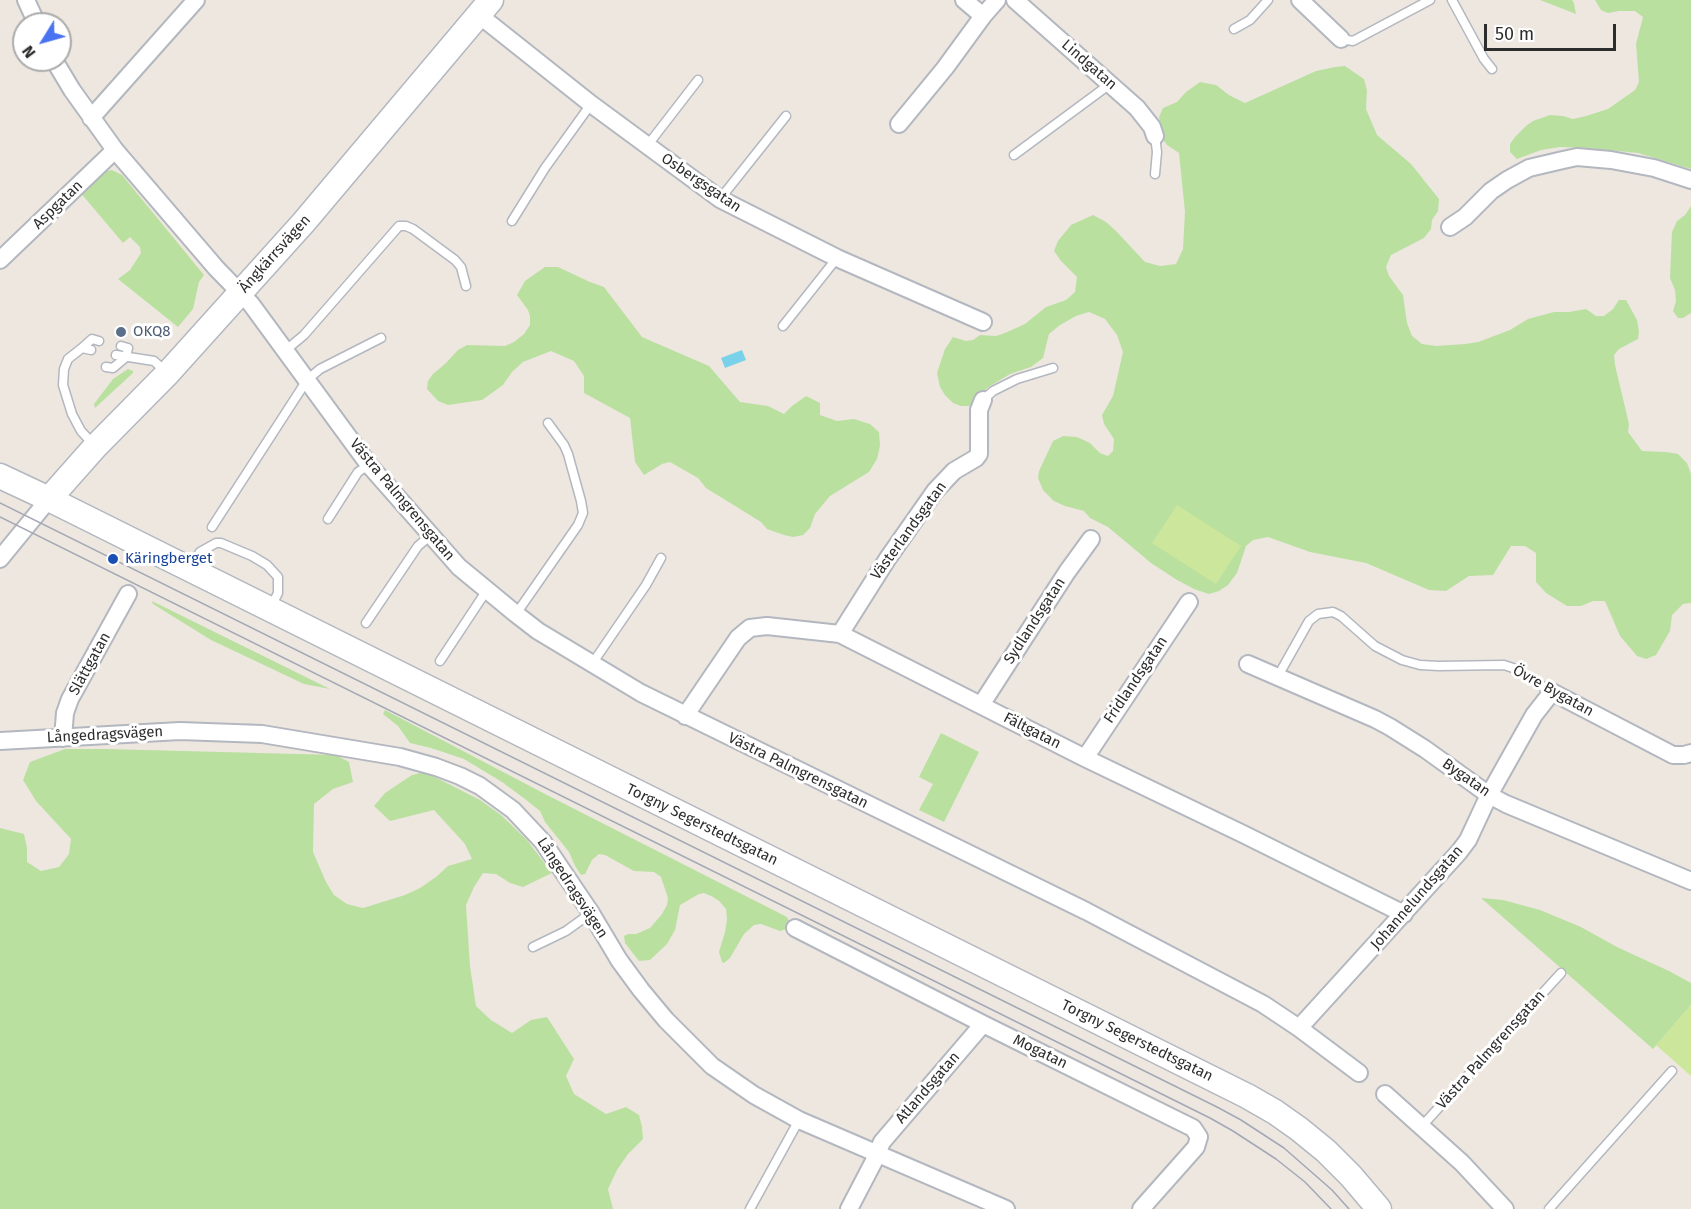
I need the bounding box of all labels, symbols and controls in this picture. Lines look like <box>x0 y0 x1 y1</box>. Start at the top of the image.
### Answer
north arrow <box>12 12 72 72</box>
scale bar <box>1487 12 1619 50</box>
text: 50 m <box>1495 23 1534 45</box>
street label: Lindgatan <box>1058 36 1120 94</box>
text: N <box>18 42 40 62</box>
street label: Osbergsgatan <box>658 150 744 216</box>
street label: Aspgatan <box>29 177 87 233</box>
street label: Ängkärrsvägen <box>235 211 315 297</box>
place label: OKQ8 <box>133 323 171 341</box>
marker: OKQ8 <box>114 325 128 339</box>
street label: Västra Palmgrensgatan <box>346 435 458 565</box>
street label: Västerlandsgatan <box>867 478 951 584</box>
place label: Käringberget <box>125 550 212 568</box>
marker: Käringberget <box>106 552 120 566</box>
street label: Sydlandsgatan <box>1000 574 1070 668</box>
street label: Slättgatan <box>65 629 115 699</box>
street label: Fridlandsgatan <box>1100 633 1172 727</box>
street label: Övre Bygatan <box>1509 661 1597 721</box>
street label: Fältgatan <box>1000 709 1064 753</box>
street label: Långedragsvägen <box>46 723 164 747</box>
street label: Västra Palmgrensgatan <box>725 729 871 813</box>
street label: Bygatan <box>1439 755 1493 801</box>
street label: Torgny Segerstedtsgatan <box>623 780 781 870</box>
street label: Långedragsvägen <box>533 834 611 942</box>
street label: Johannelundsgatan <box>1367 842 1467 954</box>
street label: Västra Palmgrensgatan <box>1433 987 1549 1113</box>
street label: Torgny Segerstedtsgatan <box>1058 996 1216 1086</box>
street label: Mogatan <box>1010 1031 1070 1073</box>
street label: Atlandsgatan <box>892 1048 964 1128</box>

